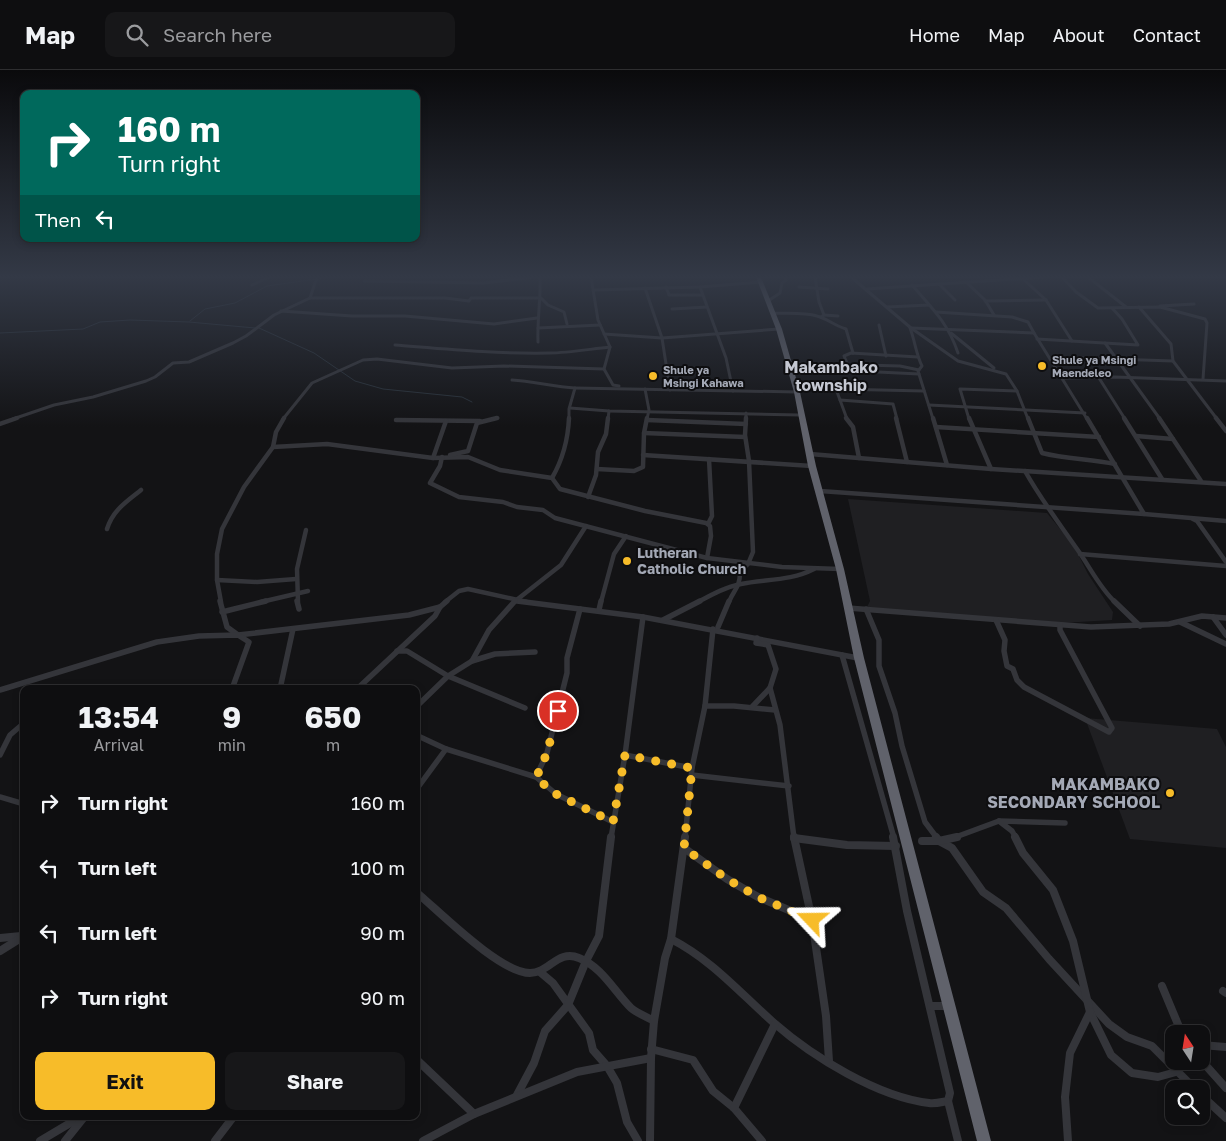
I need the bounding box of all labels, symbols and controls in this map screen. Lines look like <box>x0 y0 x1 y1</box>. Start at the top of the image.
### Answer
search box <box>105 12 455 57</box>
text: Map <box>25 20 75 49</box>
icon: search <box>123 21 151 49</box>
text: Search here <box>163 23 272 46</box>
text: Home <box>909 24 960 46</box>
text: Map <box>988 24 1025 46</box>
text: About <box>1053 24 1105 46</box>
text: Contact <box>1133 24 1201 46</box>
text: 160 m <box>118 108 220 150</box>
icon: right <box>35 110 100 175</box>
text: Turn right <box>118 150 221 177</box>
icon: left <box>91 205 119 233</box>
text: Then <box>35 208 81 231</box>
place label: Shule ya Msingi Maendeleo <box>1052 353 1136 379</box>
district label: Makambako township <box>784 357 878 395</box>
marker: Shule ya Msingi Maendeleo <box>1036 360 1048 372</box>
place label: Shule ya Msingi Kahawa <box>663 363 744 389</box>
marker: Shule ya Msingi Kahawa <box>647 370 659 382</box>
place label: Lutheran Catholic Church <box>637 544 746 577</box>
marker: Lutheran Catholic Church <box>621 555 633 567</box>
pin <box>537 690 579 732</box>
icon: arrive <box>544 697 572 725</box>
text: 13:54 <box>79 699 159 735</box>
text: 9 <box>222 699 241 735</box>
text: 650 <box>305 699 361 735</box>
text: Arrival <box>94 735 144 755</box>
text: min <box>218 735 246 755</box>
text: m <box>326 735 340 755</box>
place label: MAKAMBAKO SECONDARY SCHOOL <box>987 774 1160 812</box>
marker: MAKAMBAKO SECONDARY SCHOOL <box>1164 787 1176 799</box>
icon: right <box>35 789 63 817</box>
text: Turn right <box>78 791 168 814</box>
text: 160 m <box>351 791 405 814</box>
icon: left <box>35 854 63 882</box>
text: Turn left <box>78 856 157 879</box>
text: 100 m <box>351 856 405 879</box>
position arrow <box>785 893 837 945</box>
icon: left <box>35 919 63 947</box>
text: Turn left <box>78 921 157 944</box>
text: 90 m <box>360 921 405 944</box>
icon: right <box>35 984 63 1012</box>
text: Turn right <box>78 986 168 1009</box>
text: 90 m <box>360 986 405 1009</box>
north arrow <box>1165 1025 1210 1070</box>
map controls <box>1165 1025 1210 1125</box>
button: Exit <box>35 1052 215 1110</box>
button: Share <box>225 1052 405 1110</box>
button: search <box>1165 1080 1210 1125</box>

